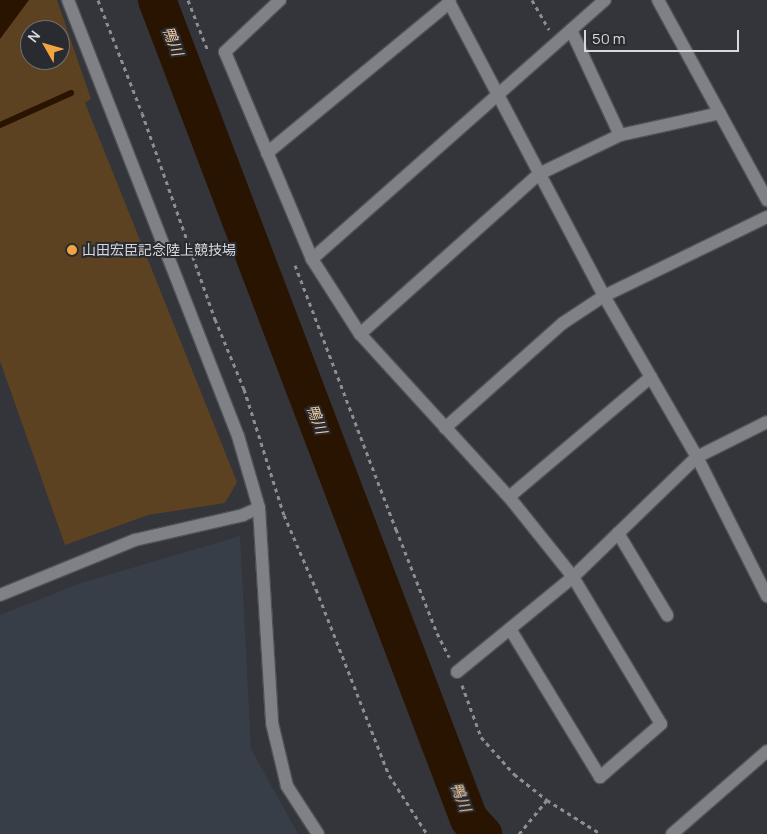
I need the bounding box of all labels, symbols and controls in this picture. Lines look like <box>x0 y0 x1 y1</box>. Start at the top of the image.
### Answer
north arrow <box>20 20 70 70</box>
scale bar <box>587 20 742 52</box>
water label: 鴨川 <box>159 24 187 58</box>
text: N <box>23 26 44 46</box>
text: 50 m <box>592 28 626 49</box>
place label: 山田宏臣記念陸上競技場 <box>82 242 236 258</box>
marker: 山田宏臣記念陸上競技場 <box>66 244 78 256</box>
water label: 鴨川 <box>303 402 331 436</box>
water label: 鴨川 <box>447 780 475 814</box>

